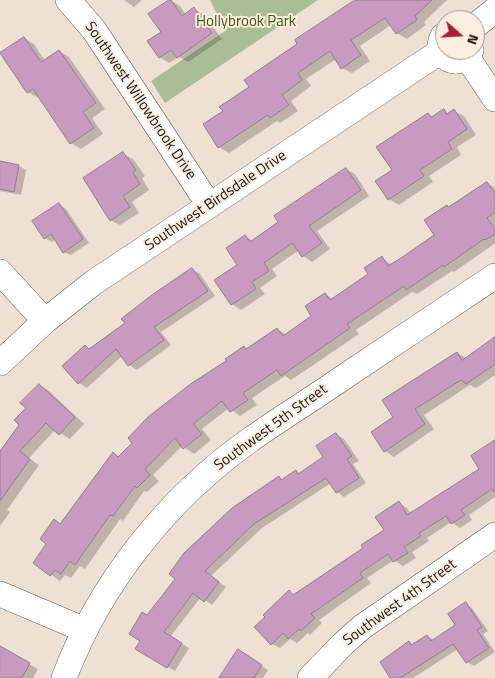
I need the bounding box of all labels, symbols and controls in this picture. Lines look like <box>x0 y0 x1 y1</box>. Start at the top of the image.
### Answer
north arrow <box>435 10 485 60</box>
park label: Hollybrook Park <box>196 13 296 31</box>
street label: Southwest Willowbrook Drive <box>80 19 200 183</box>
text: N <box>462 32 485 48</box>
street label: Southwest Birdsdale Drive <box>142 147 290 255</box>
street label: Southwest 5th Street <box>211 381 331 475</box>
street label: Southwest 4th Street <box>340 556 460 650</box>

